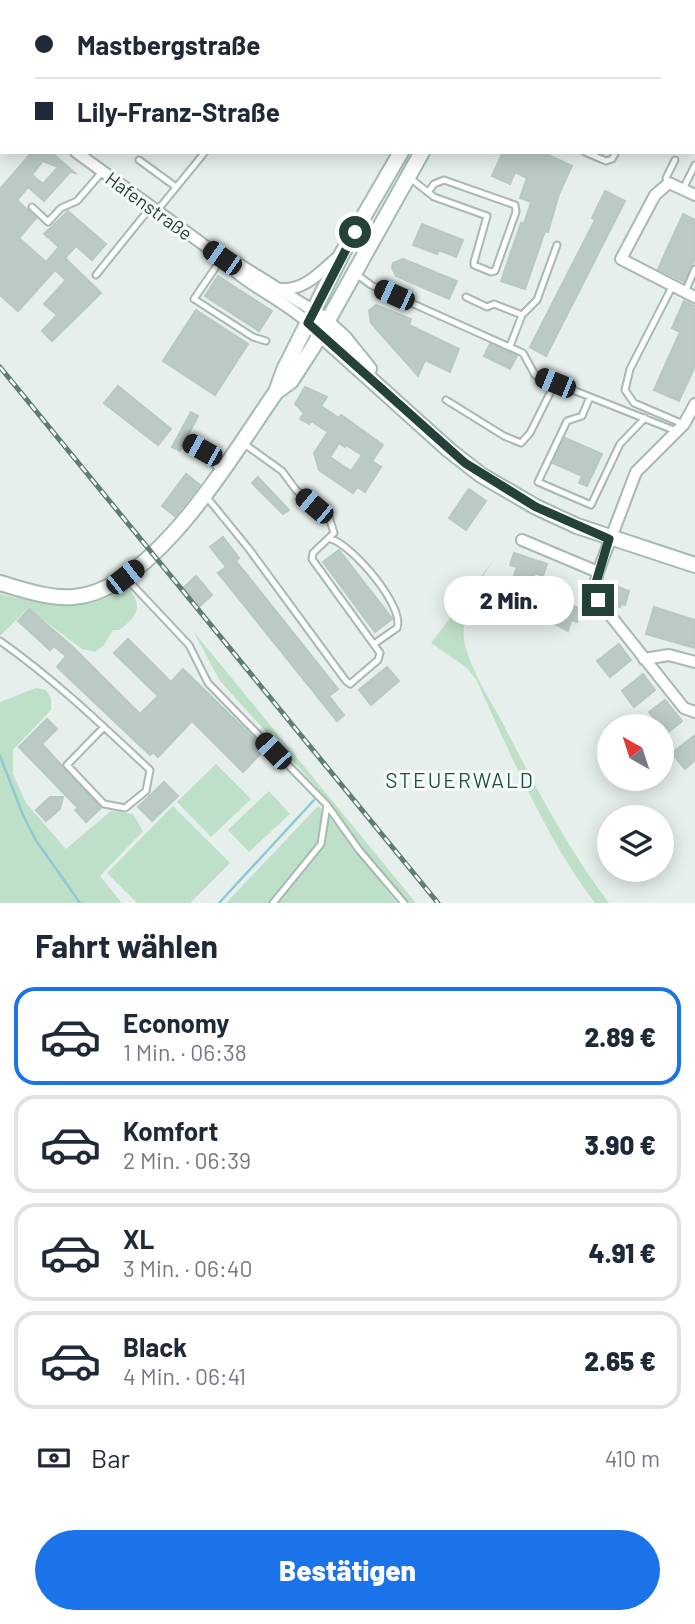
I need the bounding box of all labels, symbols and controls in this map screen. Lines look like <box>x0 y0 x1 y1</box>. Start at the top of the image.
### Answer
text: Mastbergstraße <box>77 29 260 60</box>
text: Lily-Franz-Straße <box>77 96 280 127</box>
street label: Hafenstraße <box>101 166 197 245</box>
route start <box>339 216 371 248</box>
car <box>199 237 246 279</box>
car <box>371 277 418 313</box>
car <box>532 365 579 401</box>
car <box>179 431 226 469</box>
car <box>292 484 337 528</box>
car <box>102 556 149 598</box>
callout: 2 Min. <box>444 576 574 624</box>
route end <box>582 584 614 616</box>
text: 2 Min. <box>480 586 538 614</box>
north arrow <box>597 714 674 791</box>
map controls <box>597 714 674 882</box>
car <box>251 729 296 773</box>
district label: STEUERWALD <box>385 767 535 792</box>
button: layers <box>597 805 674 882</box>
text: Fahrt wählen <box>35 926 218 964</box>
icon: car <box>39 1005 102 1068</box>
text: Economy <box>123 1007 229 1038</box>
text: 2.89 € <box>584 1021 656 1052</box>
text: 1 Min. · 06:38 <box>123 1038 247 1066</box>
icon: car <box>39 1113 102 1176</box>
text: Komfort <box>123 1115 218 1146</box>
text: 3.90 € <box>584 1129 656 1160</box>
text: 2 Min. · 06:39 <box>123 1146 251 1174</box>
icon: car <box>39 1221 102 1284</box>
text: XL <box>123 1223 154 1254</box>
text: 4.91 € <box>589 1237 656 1268</box>
text: 3 Min. · 06:40 <box>123 1254 252 1282</box>
icon: car <box>39 1329 102 1392</box>
text: Black <box>123 1331 187 1362</box>
text: 2.65 € <box>584 1345 656 1376</box>
text: 4 Min. · 06:41 <box>123 1362 246 1390</box>
icon: cash <box>35 1439 73 1477</box>
text: Bar <box>91 1442 130 1473</box>
text: 410 m <box>605 1444 660 1472</box>
button: Bestätigen <box>35 1530 660 1610</box>

